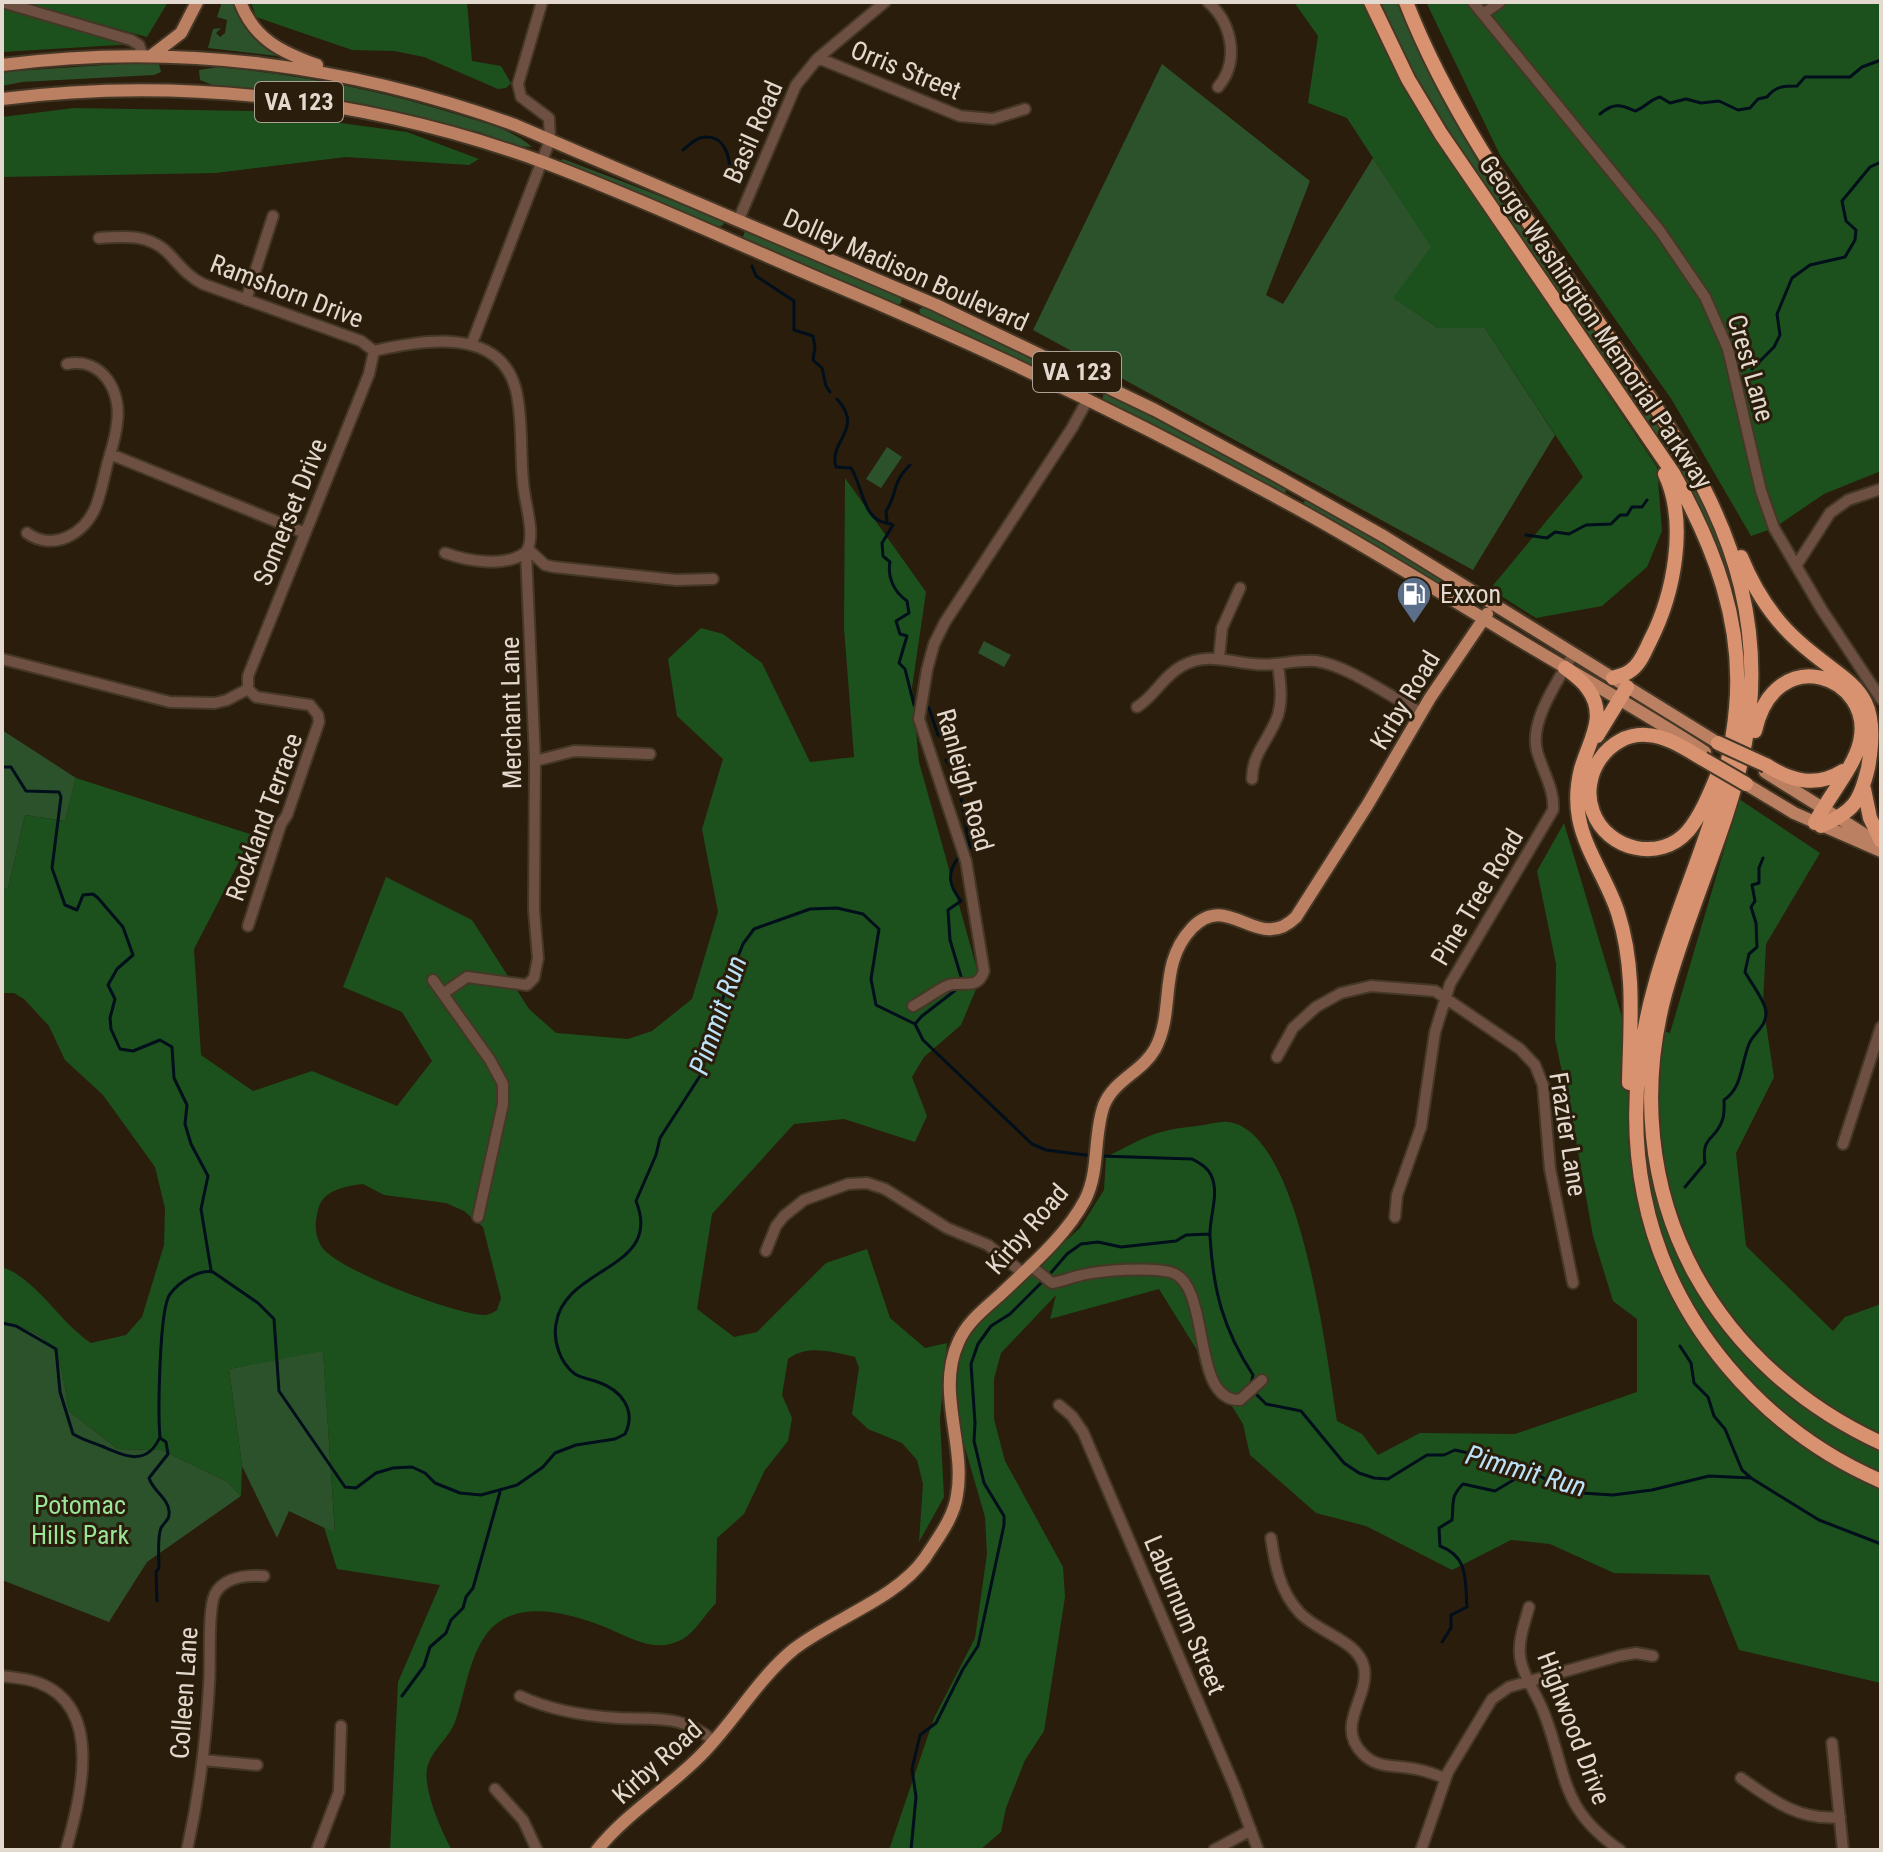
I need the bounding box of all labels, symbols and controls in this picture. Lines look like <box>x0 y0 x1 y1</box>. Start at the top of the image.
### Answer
street label: Orris Street <box>847 34 965 106</box>
street label: Basil Road <box>717 76 789 188</box>
road number: VA 123 <box>255 82 343 122</box>
street label: George Washington Memorial Parkway <box>1473 150 1719 494</box>
street label: Dolley Madison Boulevard <box>779 202 1033 338</box>
street label: Ramshorn Drive <box>206 248 368 334</box>
street label: Crest Lane <box>1721 311 1781 425</box>
road number: VA 123 <box>1033 352 1121 392</box>
street label: Somerset Drive <box>247 434 333 590</box>
fuel station icon: Exxon <box>1395 575 1433 625</box>
place label: Exxon <box>1440 579 1501 609</box>
street label: Merchant Lane <box>495 637 527 789</box>
street label: Kirby Road <box>1364 645 1446 755</box>
street label: Ranleigh Road <box>930 705 1000 855</box>
street label: Rockland Terrace <box>220 729 308 905</box>
street label: Pine Tree Road <box>1425 824 1529 970</box>
water label: Pimmit Run <box>682 951 754 1079</box>
street label: Frazier Lane <box>1543 1070 1593 1198</box>
street label: Kirby Road <box>980 1178 1074 1280</box>
water label: Pimmit Run <box>1462 1438 1590 1504</box>
park label: Potomac Hills Park <box>31 1490 129 1550</box>
street label: Laburnum Street <box>1138 1531 1232 1699</box>
street label: Colleen Lane <box>164 1626 204 1760</box>
street label: Highwood Drive <box>1531 1647 1617 1809</box>
street label: Kirby Road <box>606 1714 708 1810</box>

